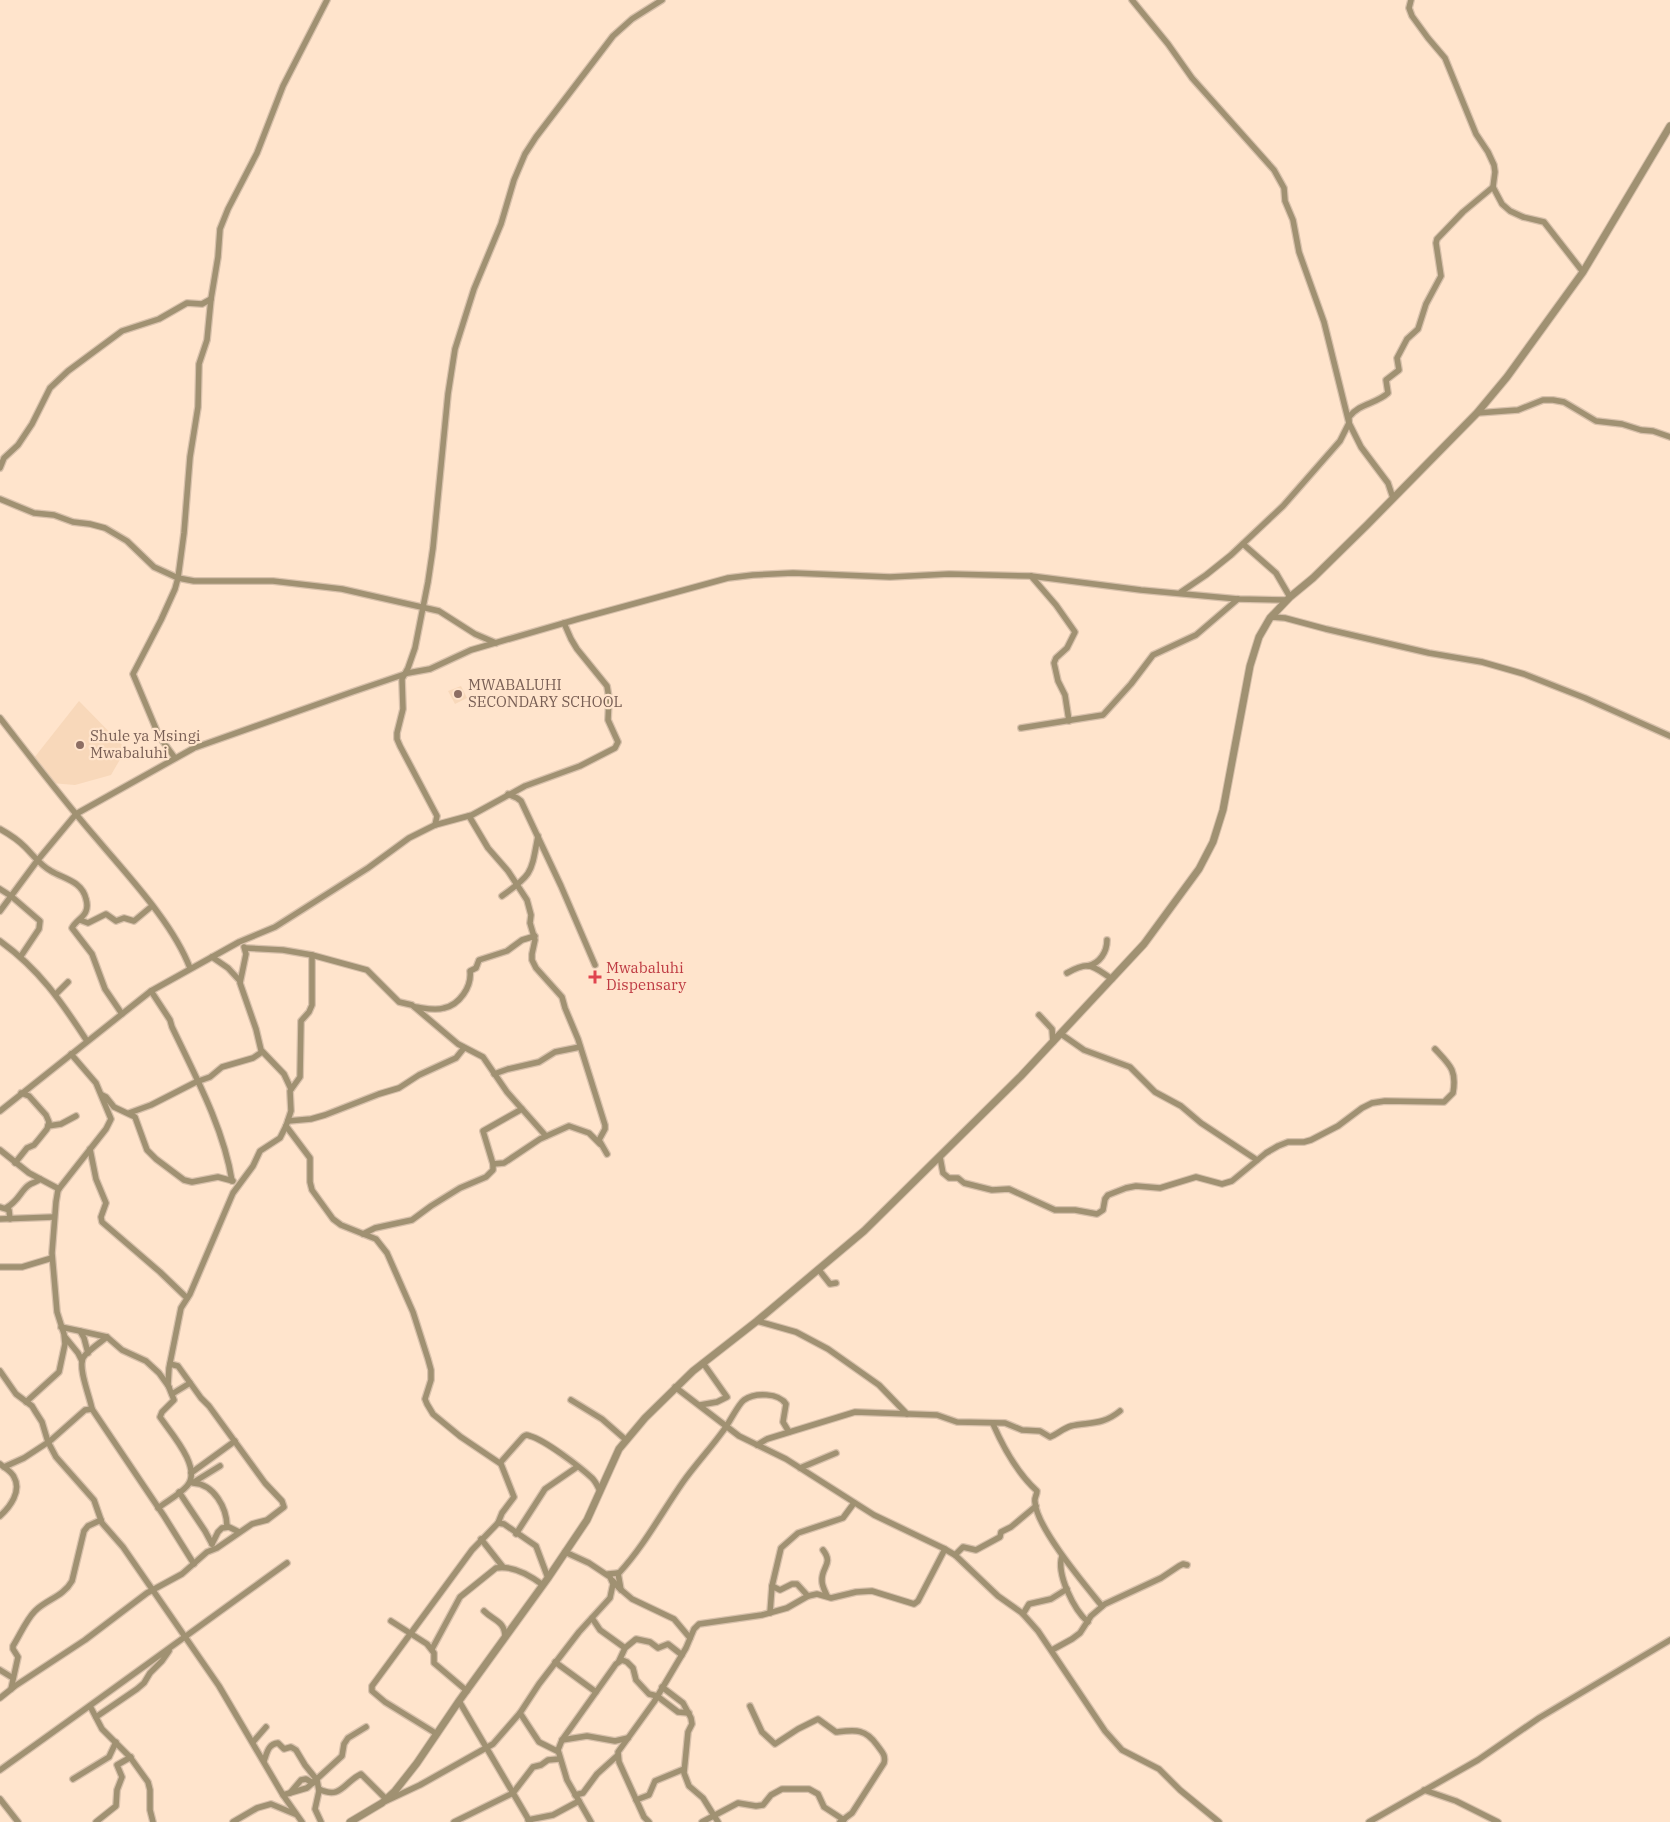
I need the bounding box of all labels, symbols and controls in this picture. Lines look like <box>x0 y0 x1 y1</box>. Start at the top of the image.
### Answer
place label: MWABALUHI SECONDARY SCHOOL <box>468 675 622 711</box>
marker: MWABALUHI SECONDARY SCHOOL <box>452 688 464 700</box>
place label: Shule ya Msingi Mwabaluhi <box>90 726 201 762</box>
marker: Shule ya Msingi Mwabaluhi <box>74 739 86 751</box>
place label: Mwabaluhi Dispensary <box>606 958 686 994</box>
marker: Mwabaluhi Dispensary <box>588 970 602 984</box>

